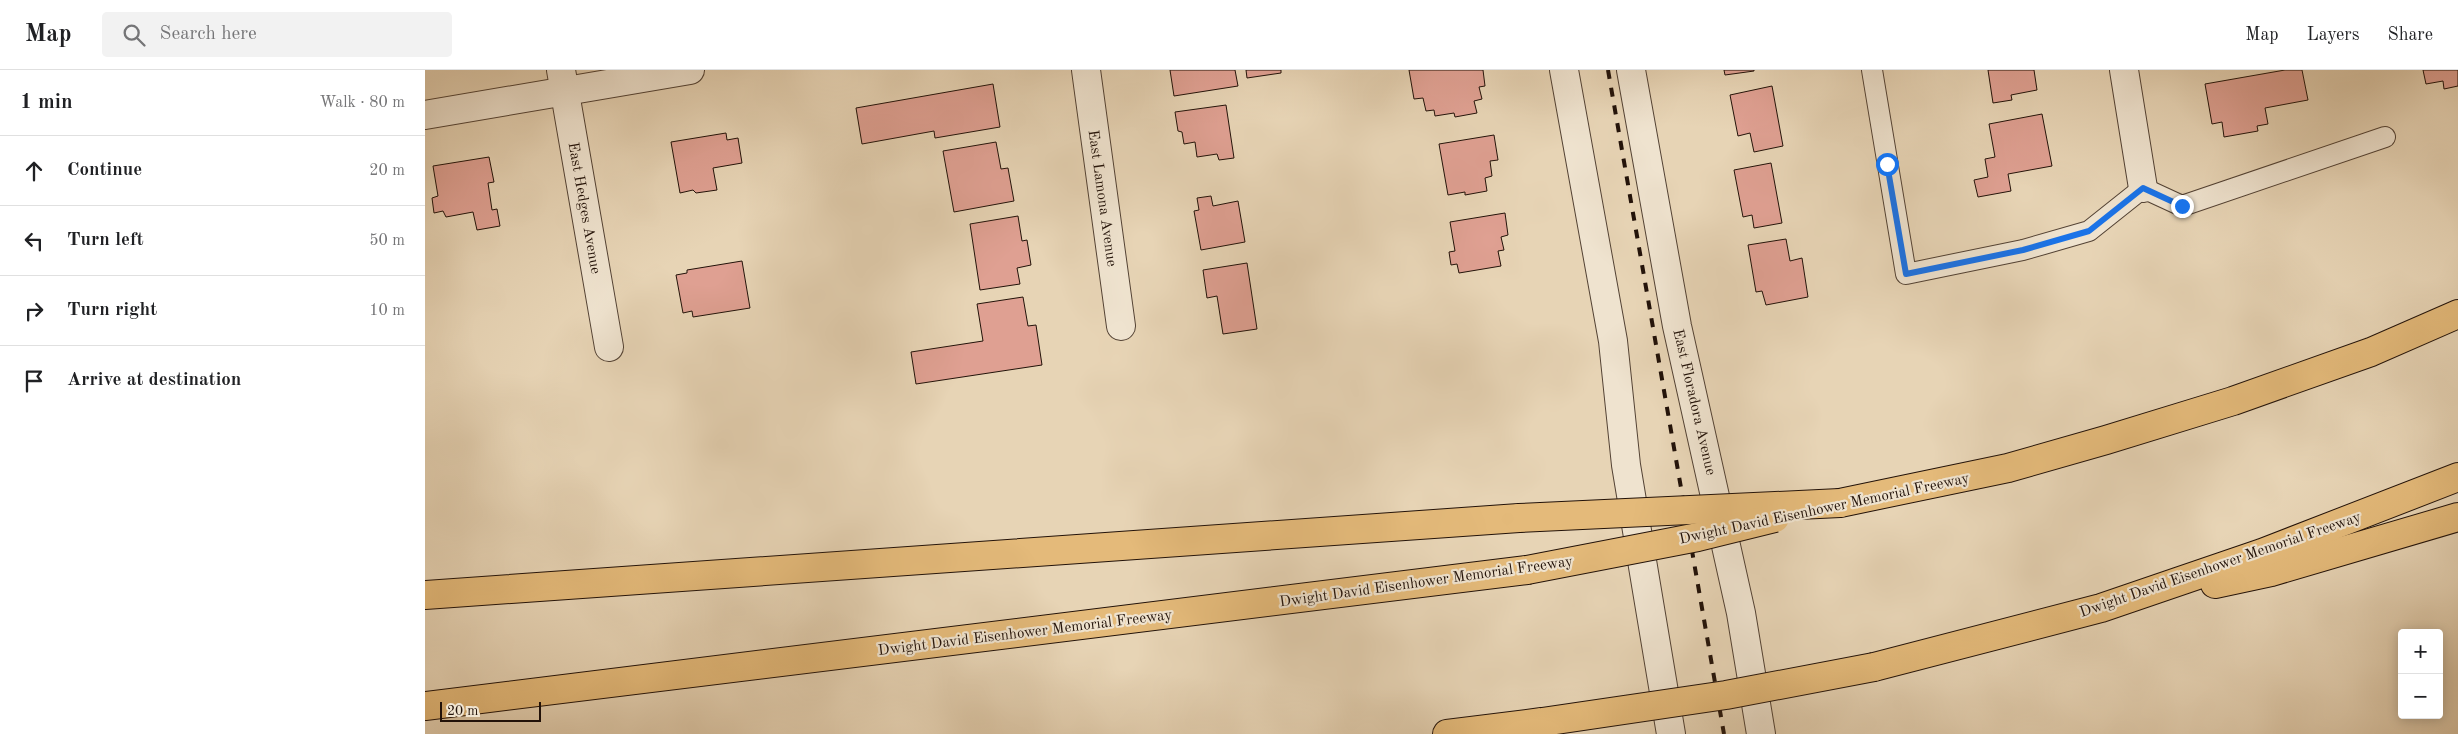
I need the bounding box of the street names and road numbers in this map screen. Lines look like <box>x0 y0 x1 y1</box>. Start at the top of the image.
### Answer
street label: East Lamona Avenue <box>1084 129 1119 268</box>
street label: East Hedges Avenue <box>565 141 603 275</box>
street label: East Floradora Avenue <box>1669 328 1718 477</box>
street label: Dwight David Eisenhower Memorial Freeway <box>1678 471 1971 548</box>
street label: Dwight David Eisenhower Memorial Freeway <box>2078 510 2363 621</box>
street label: Dwight David Eisenhower Memorial Freeway <box>1278 554 1574 611</box>
street label: Dwight David Eisenhower Memorial Freeway <box>877 608 1173 659</box>

